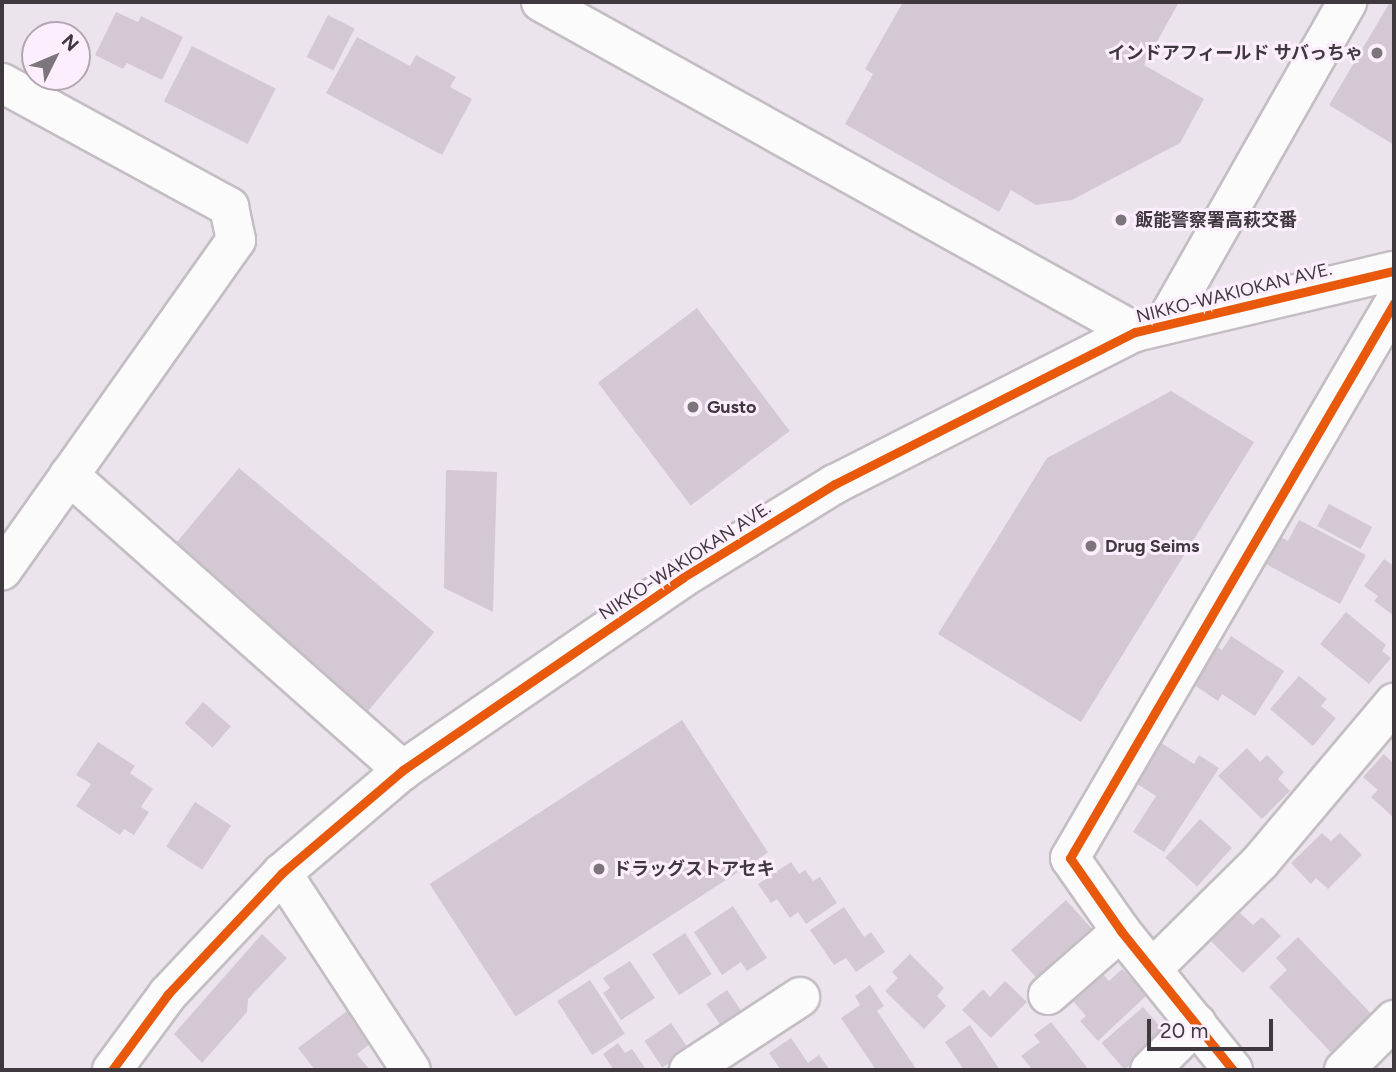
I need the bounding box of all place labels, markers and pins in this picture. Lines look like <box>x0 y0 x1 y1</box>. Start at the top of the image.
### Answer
place label: インドアフィールド サバっちゃ <box>1107 42 1363 64</box>
marker: インドアフィールド サバっちゃ <box>1369 45 1385 61</box>
place label: 飯能警察署高萩交番 <box>1135 209 1297 231</box>
marker: 飯能警察署高萩交番 <box>1113 212 1129 228</box>
place label: Gusto <box>707 396 757 418</box>
marker: Gusto <box>685 399 701 415</box>
place label: Drug Seims <box>1105 535 1199 557</box>
marker: Drug Seims <box>1083 538 1099 554</box>
place label: ドラッグストアセキ <box>613 858 775 880</box>
marker: ドラッグストアセキ <box>591 861 607 877</box>

